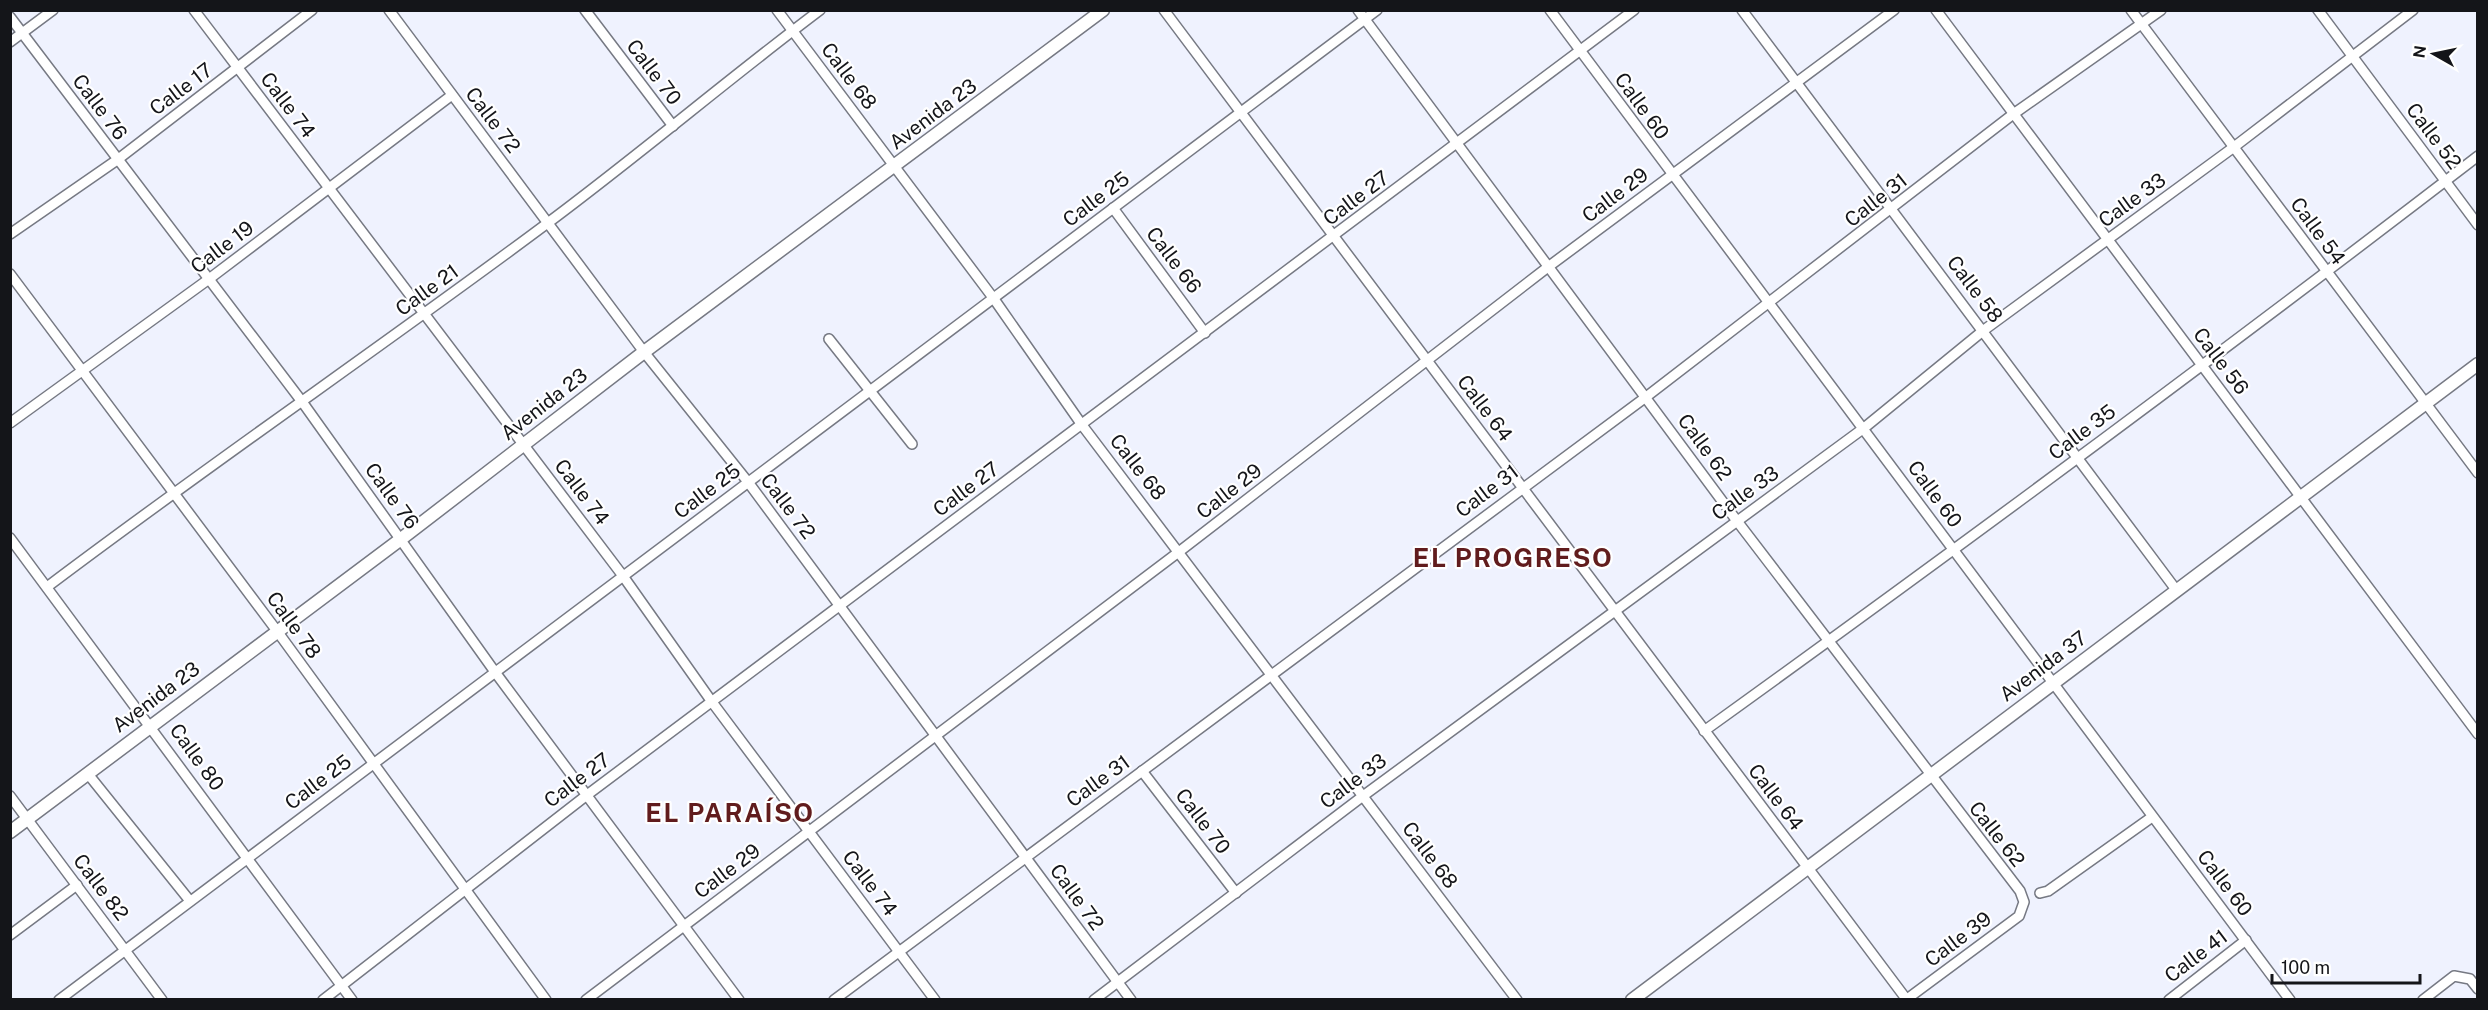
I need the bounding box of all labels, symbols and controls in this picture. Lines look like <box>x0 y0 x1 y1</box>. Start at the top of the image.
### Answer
north arrow <box>2404 24 2464 84</box>
street label: Calle 70 <box>622 34 686 110</box>
street label: Calle 68 <box>816 38 882 114</box>
text: N <box>2409 44 2430 59</box>
street label: Calle 17 <box>145 58 217 120</box>
street label: Calle 74 <box>256 67 320 143</box>
street label: Calle 60 <box>1610 68 1674 144</box>
street label: Calle 76 <box>68 69 132 145</box>
street label: Avenida 23 <box>885 73 981 155</box>
street label: Calle 72 <box>461 82 525 158</box>
street label: Calle 52 <box>2401 98 2467 174</box>
street label: Calle 29 <box>1577 162 1653 228</box>
street label: Calle 25 <box>1058 166 1134 232</box>
street label: Calle 27 <box>1318 166 1394 230</box>
street label: Calle 31 <box>1840 168 1912 232</box>
street label: Calle 33 <box>2094 168 2170 232</box>
street label: Calle 54 <box>2286 193 2350 269</box>
street label: Calle 19 <box>186 216 258 278</box>
street label: Calle 66 <box>1141 222 1207 298</box>
street label: Calle 58 <box>1942 251 2008 327</box>
street label: Calle 21 <box>391 259 463 321</box>
street label: Calle 56 <box>2188 323 2254 399</box>
street label: Avenida 23 <box>496 363 592 445</box>
street label: Calle 64 <box>1452 370 1518 446</box>
street label: Calle 35 <box>2044 399 2120 465</box>
street label: Calle 62 <box>1673 409 1737 485</box>
street label: Calle 68 <box>1105 429 1171 505</box>
street label: Calle 74 <box>550 454 614 530</box>
street label: Calle 60 <box>1903 456 1967 532</box>
street label: Calle 27 <box>928 457 1004 521</box>
street label: Calle 76 <box>360 458 424 534</box>
street label: Calle 25 <box>669 458 745 524</box>
street label: Calle 29 <box>1191 458 1267 524</box>
street label: Calle 31 <box>1451 460 1523 522</box>
street label: Calle 33 <box>1707 461 1783 525</box>
street label: Calle 72 <box>756 468 820 544</box>
district label: EL PROGRESO <box>1413 542 1613 573</box>
street label: Calle 78 <box>262 587 326 663</box>
street label: Avenida 37 <box>1995 625 2091 707</box>
street label: Avenida 23 <box>108 656 204 738</box>
street label: Calle 80 <box>165 719 229 795</box>
street label: Calle 27 <box>539 748 615 812</box>
street label: Calle 33 <box>1315 748 1391 814</box>
street label: Calle 25 <box>280 749 356 815</box>
street label: Calle 31 <box>1061 750 1135 812</box>
street label: Calle 64 <box>1743 759 1809 835</box>
street label: Calle 70 <box>1171 783 1235 859</box>
street label: Calle 62 <box>1964 796 2030 872</box>
district label: EL PARAÍSO <box>645 797 815 828</box>
street label: Calle 68 <box>1397 817 1463 893</box>
street label: Calle 29 <box>689 838 765 904</box>
street label: Calle 74 <box>838 845 902 921</box>
street label: Calle 60 <box>2192 845 2258 921</box>
street label: Calle 82 <box>68 849 134 925</box>
street label: Calle 72 <box>1045 859 1109 935</box>
street label: Calle 39 <box>1920 906 1996 972</box>
street label: Calle 41 <box>2160 925 2232 987</box>
scale bar <box>2272 947 2420 985</box>
text: 100 m <box>2281 957 2330 978</box>

